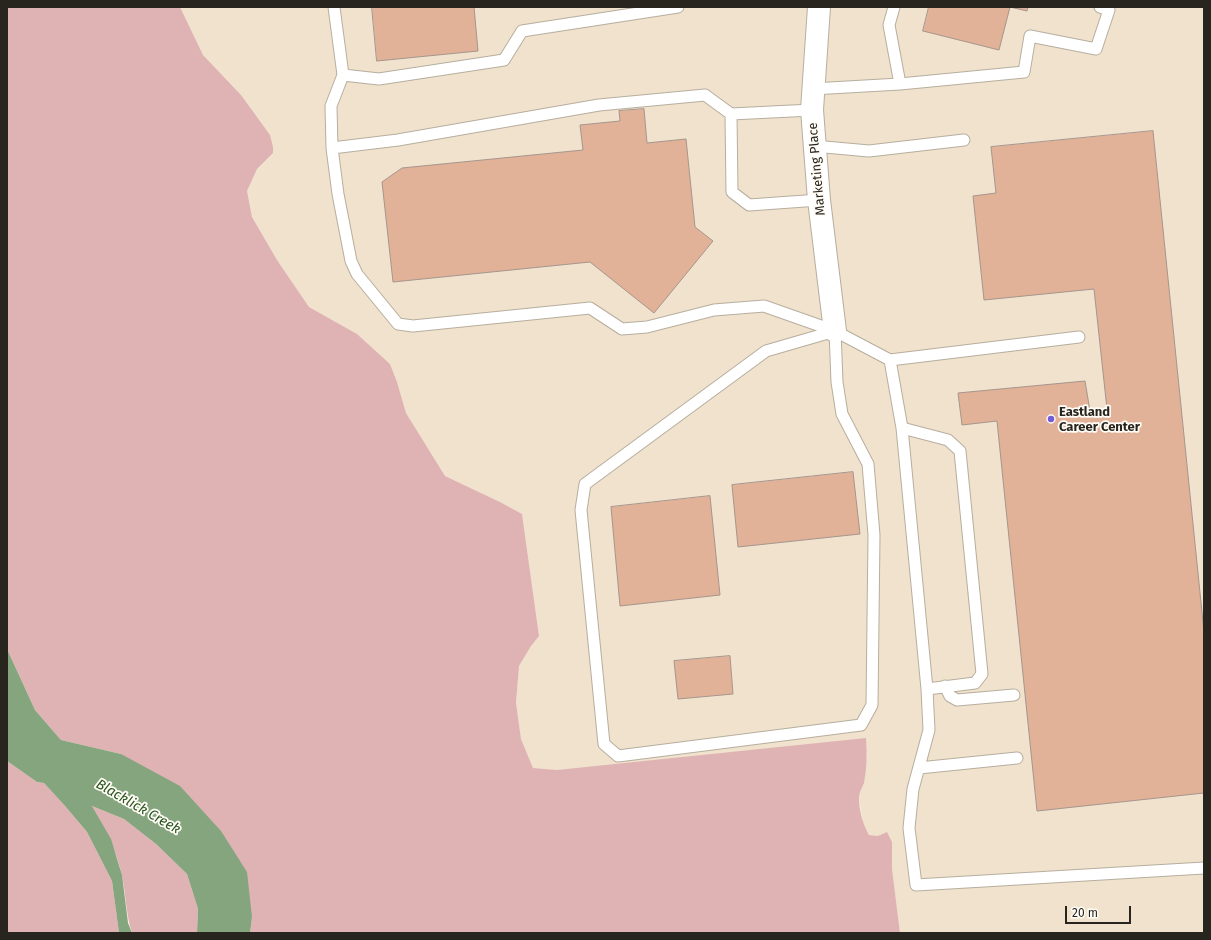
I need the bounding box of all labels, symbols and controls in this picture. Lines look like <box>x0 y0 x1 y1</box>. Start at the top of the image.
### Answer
street label: Marketing Place <box>805 122 829 216</box>
place label: Eastland Career Center <box>1059 404 1140 435</box>
marker: Eastland Career Center <box>1046 414 1056 424</box>
water label: Blacklick Creek <box>93 776 183 838</box>
scale bar <box>1067 898 1133 924</box>
text: 20 m <box>1072 906 1098 920</box>

